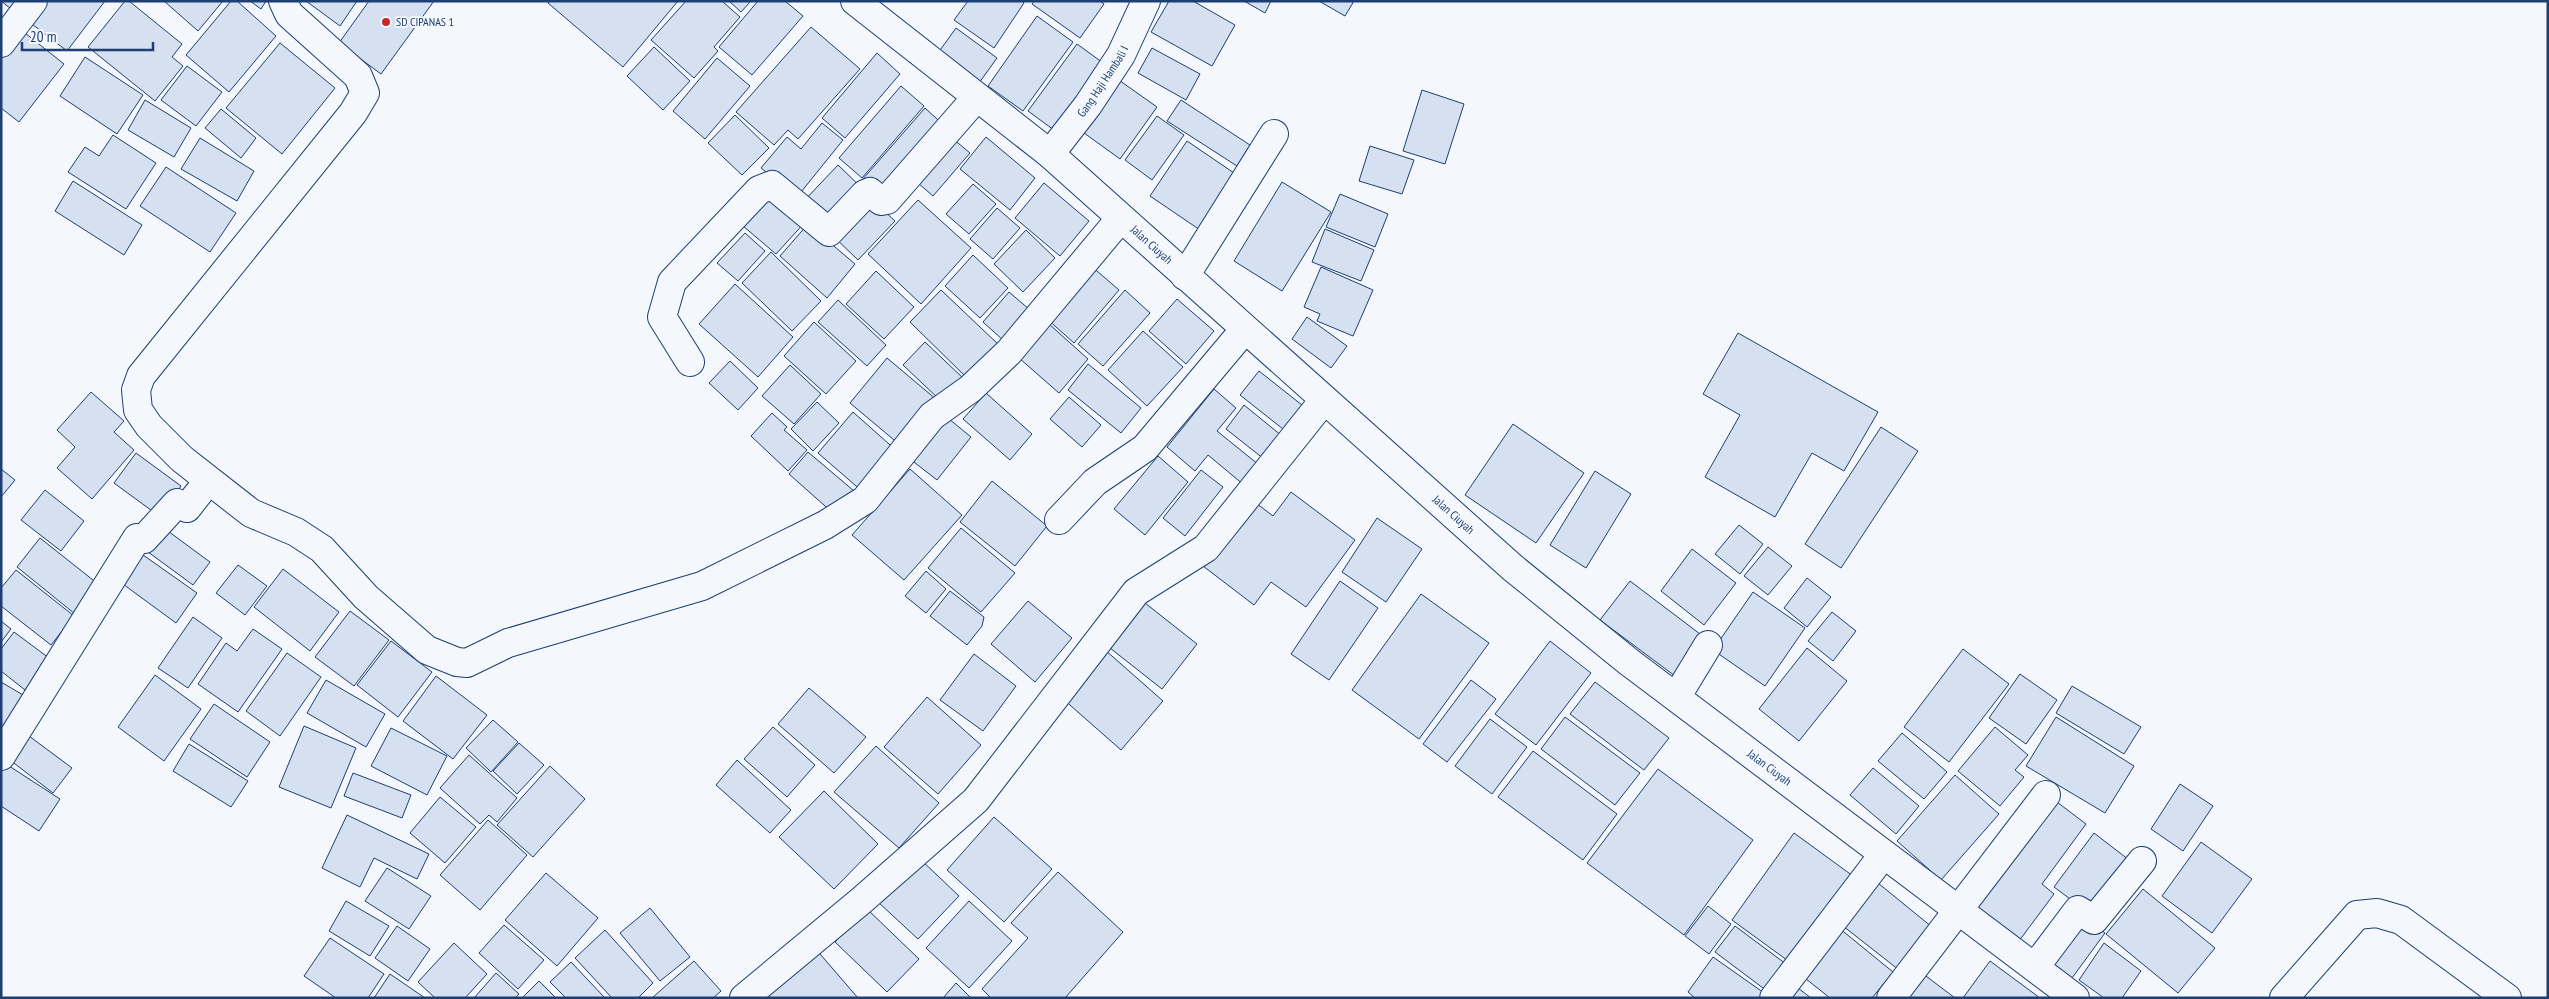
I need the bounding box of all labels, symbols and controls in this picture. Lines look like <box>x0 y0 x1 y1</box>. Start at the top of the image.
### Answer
place label: SD CIPANAS 1 <box>396 14 454 29</box>
marker: SD CIPANAS 1 <box>380 16 392 28</box>
scale bar <box>22 20 154 52</box>
text: 20 m <box>30 27 56 46</box>
street label: Gang Haji Hambali I <box>1074 43 1131 120</box>
street label: Jalan Ciuyah <box>1127 221 1176 267</box>
street label: Jalan Ciuyah <box>1429 491 1478 537</box>
street label: Jalan Ciuyah <box>1744 745 1795 789</box>

